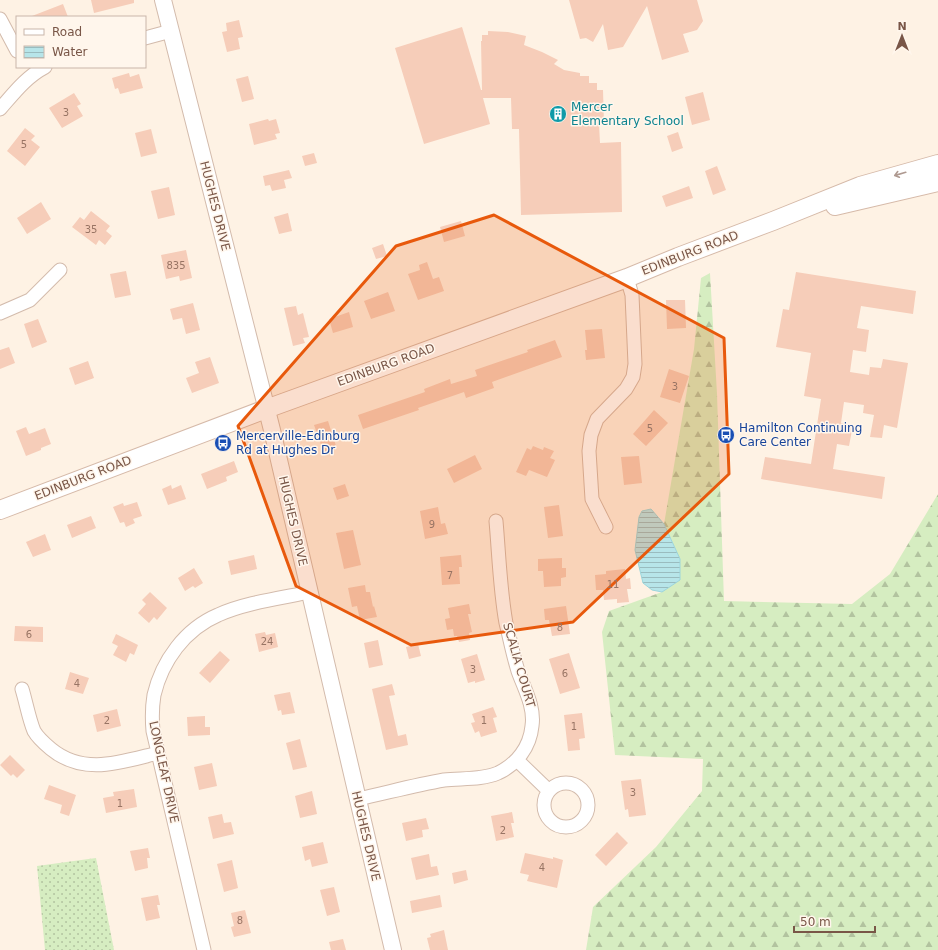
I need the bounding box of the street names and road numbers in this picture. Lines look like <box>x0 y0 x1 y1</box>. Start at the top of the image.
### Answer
street label: HUGHES DRIVE <box>197 160 233 252</box>
street label: EDINBURG ROAD <box>639 228 741 278</box>
street label: EDINBURG ROAD <box>335 341 437 389</box>
street label: EDINBURG ROAD <box>32 453 134 503</box>
street label: HUGHES DRIVE <box>276 475 310 567</box>
street label: SCALIA COURT <box>500 621 538 710</box>
street label: LONGLEAF DRIVE <box>146 720 182 824</box>
street label: HUGHES DRIVE <box>349 790 383 882</box>

